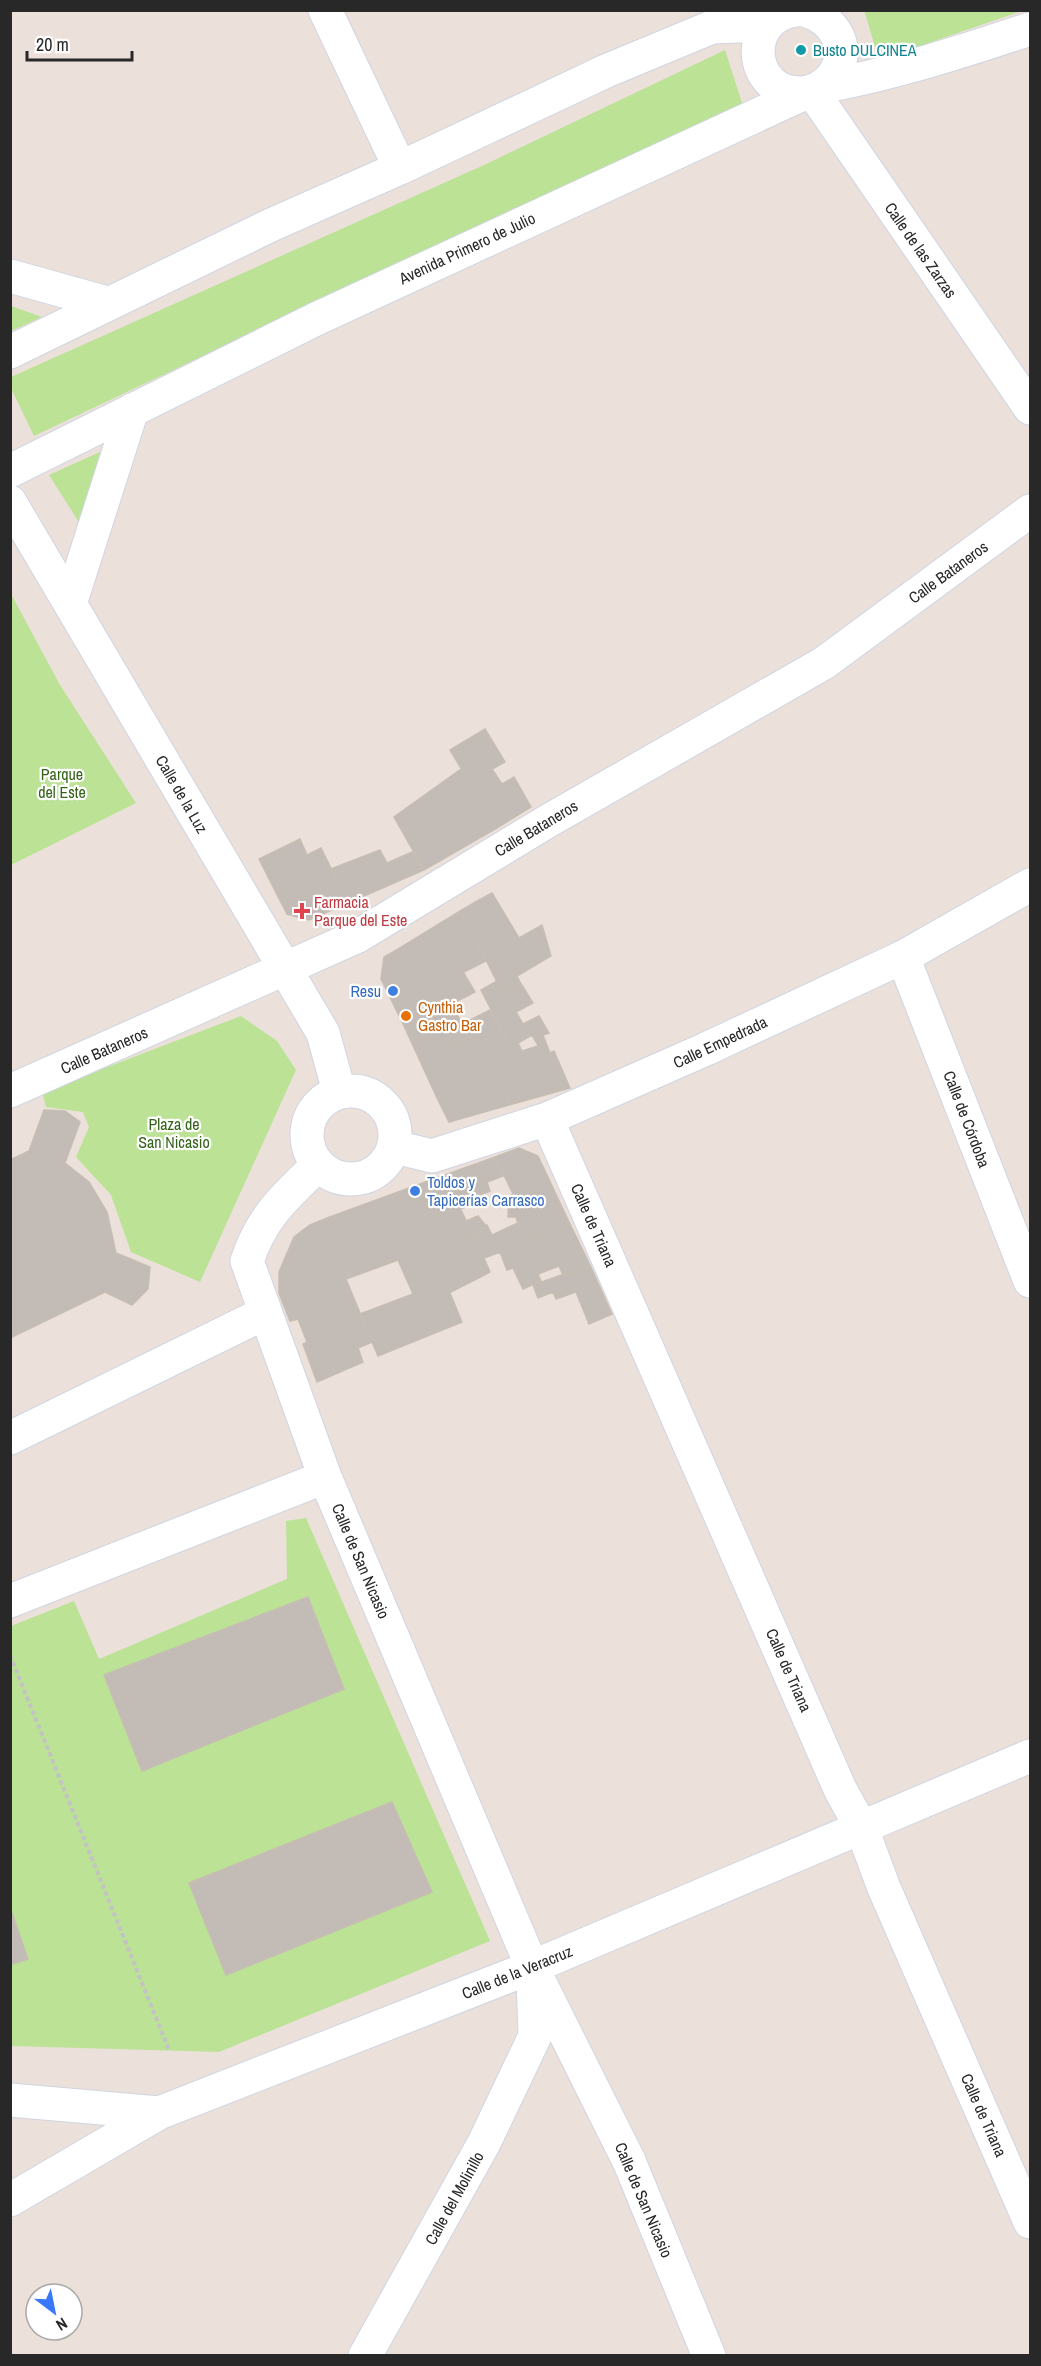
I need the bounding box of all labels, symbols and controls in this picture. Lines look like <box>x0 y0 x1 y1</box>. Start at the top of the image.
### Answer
scale bar <box>27 24 132 62</box>
text: 20 m <box>36 32 69 57</box>
place label: Busto DULCINEA <box>813 39 917 61</box>
marker: Busto DULCINEA <box>794 43 808 57</box>
street label: Calle de las Zarzas <box>880 198 962 302</box>
street label: Avenida Primero de Julio <box>394 207 539 290</box>
street label: Calle Bataneros <box>904 536 992 608</box>
street label: Calle de la Luz <box>151 751 213 837</box>
park label: Parque del Este <box>38 763 86 803</box>
street label: Calle Bataneros <box>490 795 582 861</box>
place label: Farmacia Parque del Este <box>314 891 407 931</box>
marker: Farmacia Parque del Este <box>295 904 309 918</box>
place label: Resu <box>350 980 381 1002</box>
marker: Resu <box>386 984 400 998</box>
place label: Cynthia Gastro Bar <box>418 996 482 1036</box>
marker: Cynthia Gastro Bar <box>399 1009 413 1023</box>
street label: Calle Empedrada <box>669 1010 771 1073</box>
street label: Calle Bataneros <box>57 1021 151 1079</box>
street label: Calle de Córdoba <box>938 1067 996 1171</box>
park label: Plaza de San Nicasio <box>138 1113 210 1153</box>
place label: Toldos y Tapicerías Carrasco <box>427 1171 545 1211</box>
street label: Calle de Triana <box>566 1180 622 1271</box>
marker: Toldos y Tapicerías Carrasco <box>408 1184 422 1198</box>
street label: Calle de San Nicasio <box>327 1500 395 1622</box>
street label: Calle de Triana <box>761 1625 817 1716</box>
street label: Calle de la Veracruz <box>458 1940 576 2004</box>
street label: Calle de Triana <box>956 2070 1012 2161</box>
street label: Calle de San Nicasio <box>610 2139 678 2261</box>
street label: Calle del Molinillo <box>419 2147 489 2249</box>
north arrow <box>24 2282 84 2342</box>
text: N <box>52 2313 72 2337</box>

